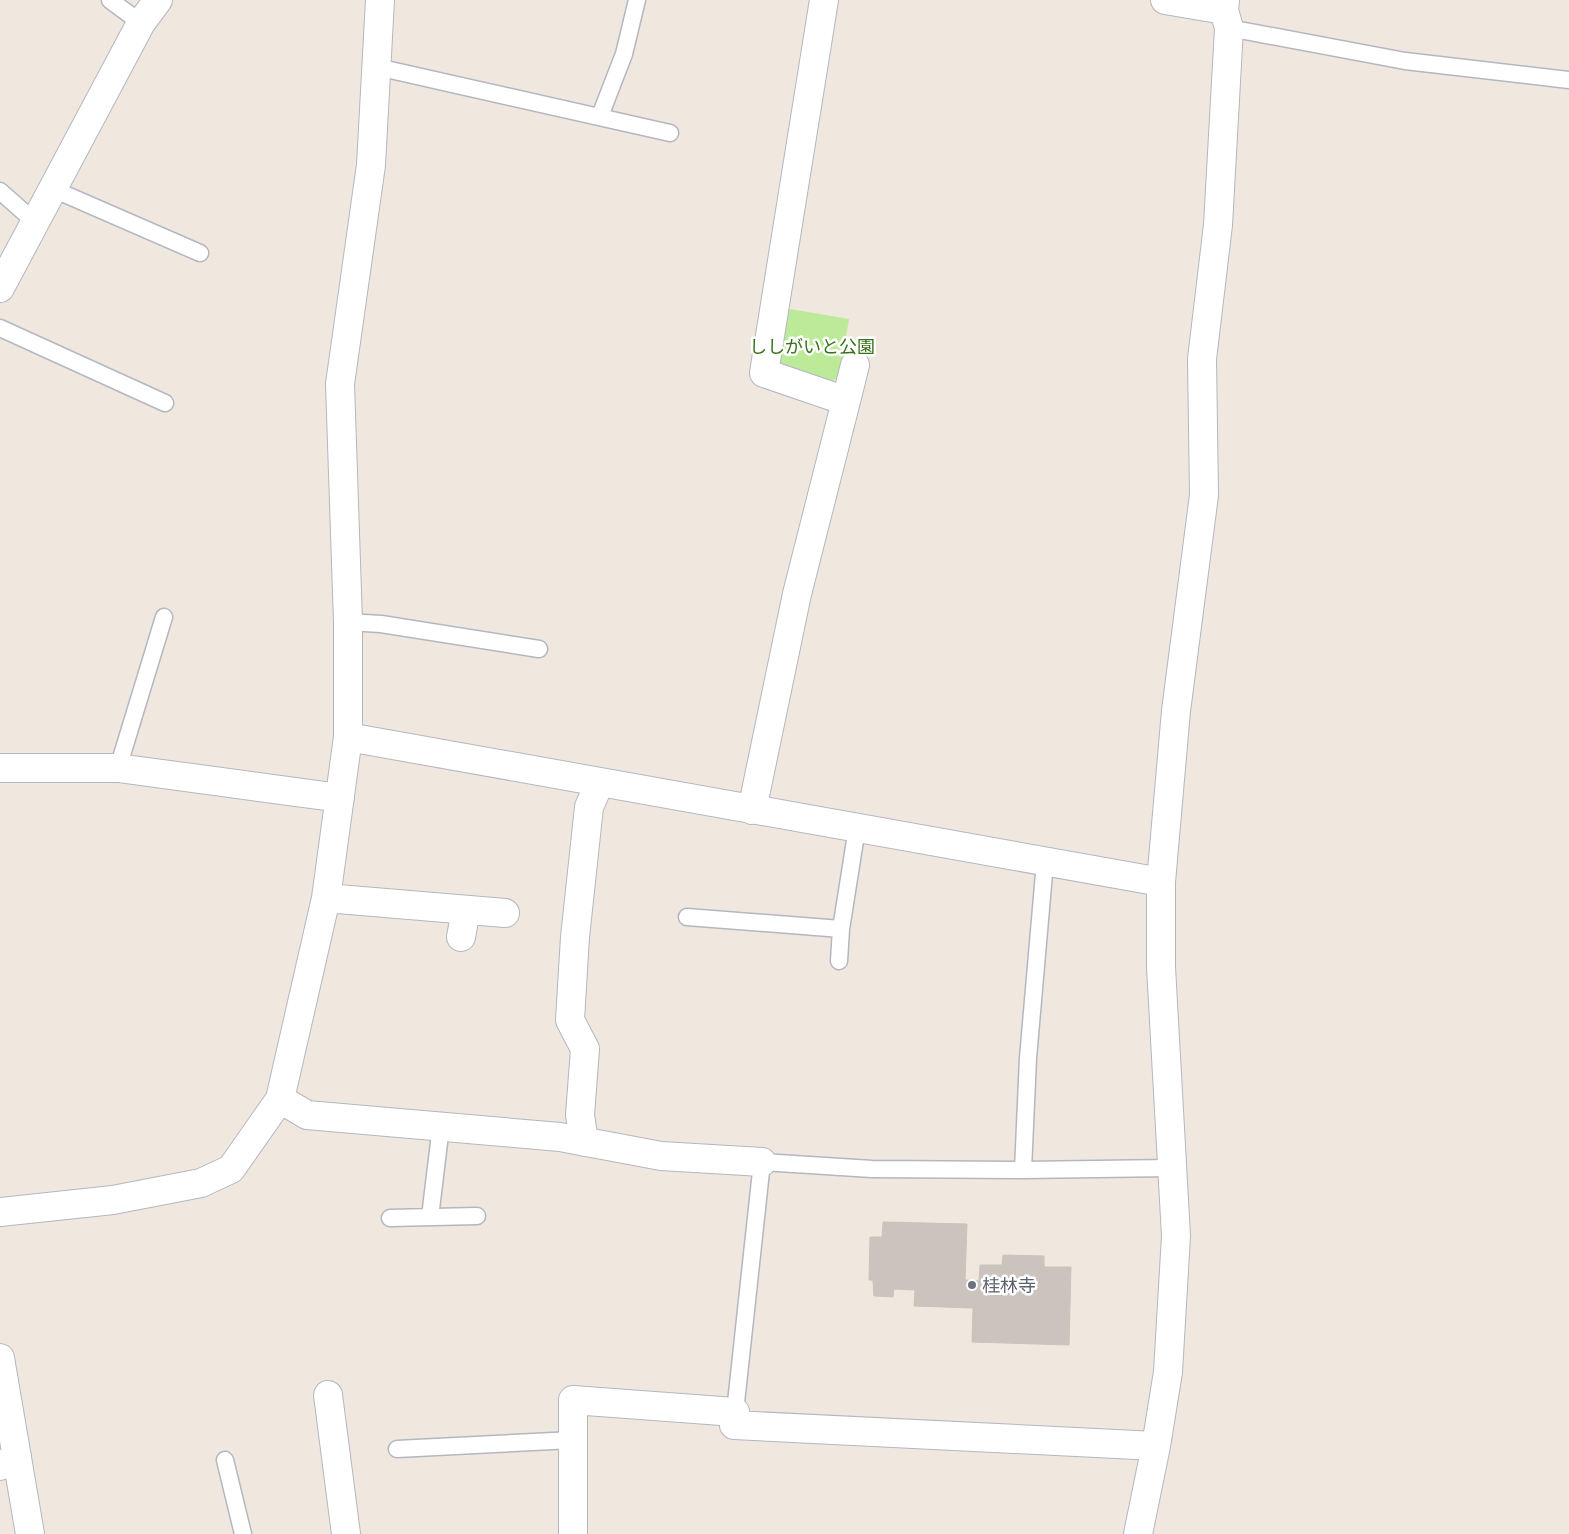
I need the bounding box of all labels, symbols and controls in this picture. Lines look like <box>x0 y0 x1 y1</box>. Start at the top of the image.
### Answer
park label: ししがいと公園 <box>749 335 875 358</box>
place label: 桂林寺 <box>982 1274 1036 1297</box>
marker: 桂林寺 <box>966 1279 978 1291</box>

